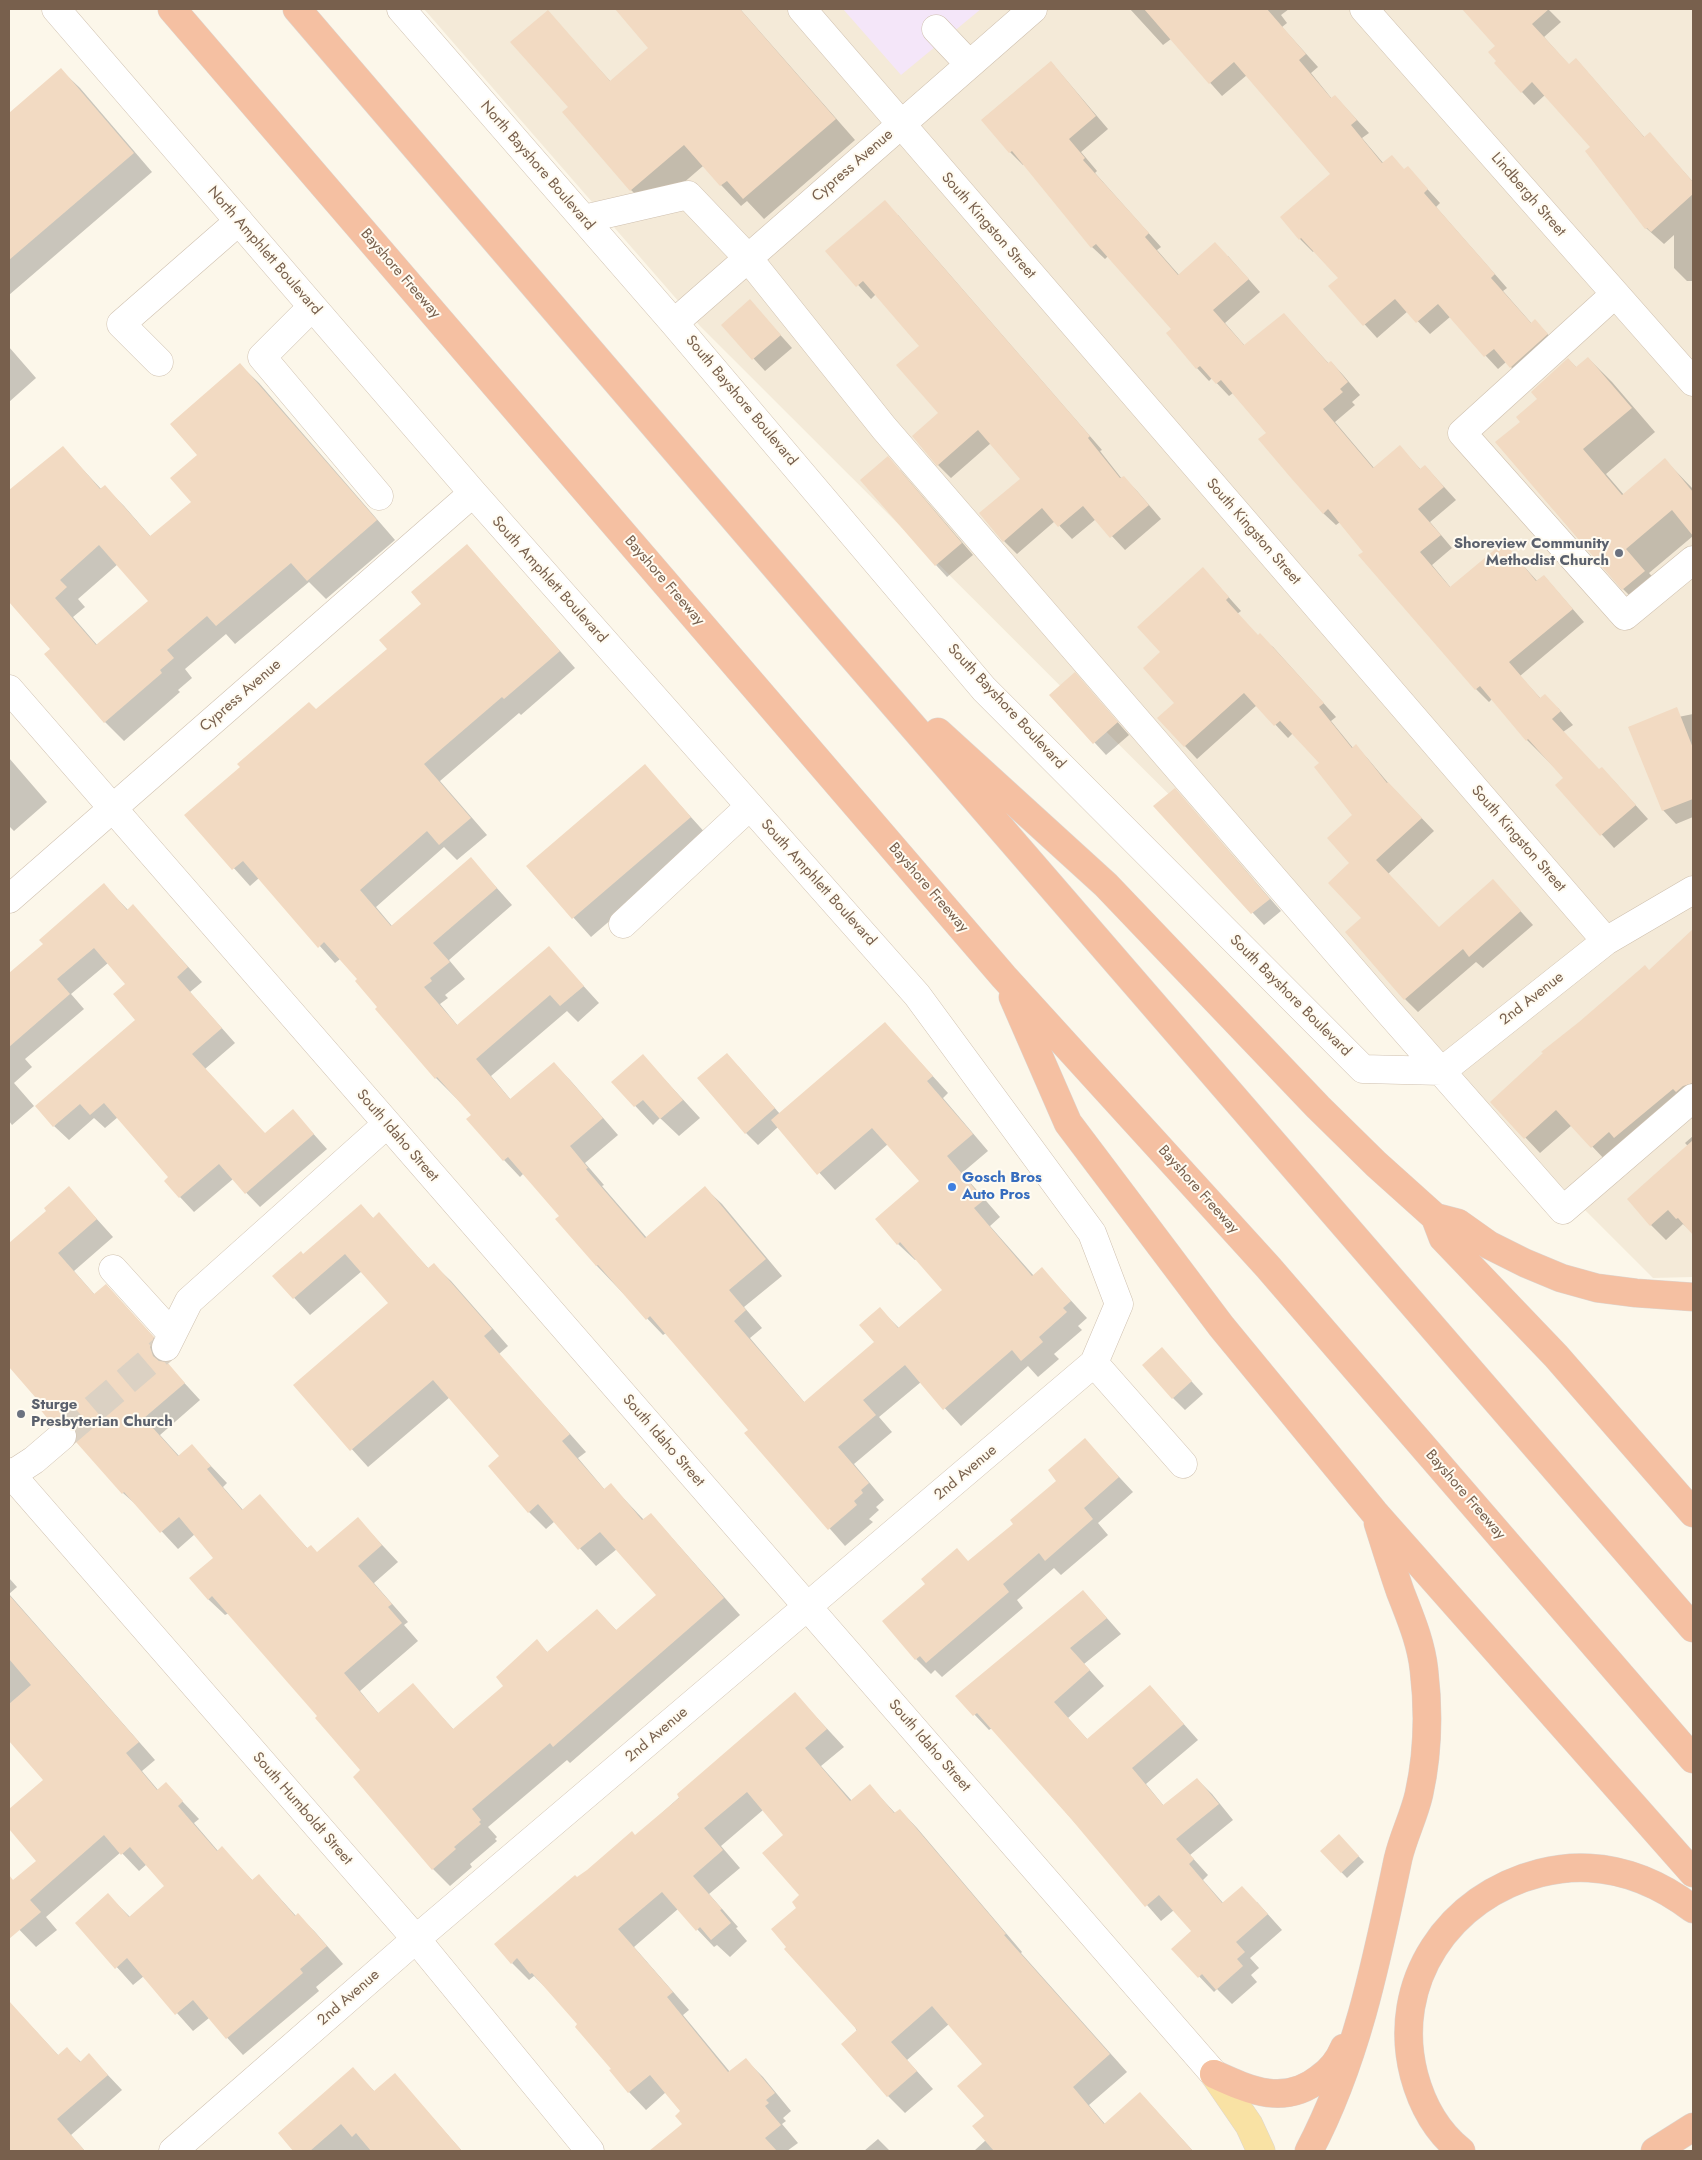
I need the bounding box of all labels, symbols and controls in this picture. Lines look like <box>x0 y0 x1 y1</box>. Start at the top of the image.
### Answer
street label: North Bayshore Boulevard <box>476 98 598 234</box>
street label: Cypress Avenue <box>809 126 897 206</box>
street label: Lindbergh Street <box>1487 149 1569 241</box>
street label: South Kingston Street <box>937 169 1039 283</box>
street label: North Amphlett Boulevard <box>203 183 325 319</box>
street label: Bayshore Freeway <box>356 226 444 322</box>
street label: South Bayshore Boulevard <box>681 332 801 470</box>
street label: South Kingston Street <box>1202 475 1304 589</box>
street label: South Amphlett Boulevard <box>487 513 611 647</box>
street label: Bayshore Freeway <box>620 533 708 629</box>
place label: Shoreview Community Methodist Church <box>1454 535 1609 570</box>
marker: Shoreview Community Methodist Church <box>1613 547 1625 559</box>
street label: South Bayshore Boulevard <box>943 641 1069 773</box>
street label: Cypress Avenue <box>197 656 285 736</box>
street label: South Kingston Street <box>1467 782 1569 896</box>
street label: South Amphlett Boulevard <box>756 816 880 950</box>
street label: Bayshore Freeway <box>884 840 972 936</box>
street label: South Bayshore Boulevard <box>1225 931 1355 1061</box>
street label: 2nd Avenue <box>1496 968 1568 1030</box>
street label: South Idaho Street <box>352 1086 442 1186</box>
street label: Bayshore Freeway <box>1154 1142 1242 1238</box>
place label: Gosch Bros Auto Pros <box>962 1169 1042 1204</box>
marker: Gosch Bros Auto Pros <box>946 1181 958 1193</box>
street label: South Idaho Street <box>618 1391 708 1491</box>
place label: Sturge Presbyterian Church <box>31 1396 173 1431</box>
marker: Sturge Presbyterian Church <box>15 1408 27 1420</box>
street label: 2nd Avenue <box>931 1442 1001 1504</box>
street label: Bayshore Freeway <box>1421 1447 1509 1543</box>
street label: South Idaho Street <box>884 1696 974 1796</box>
street label: 2nd Avenue <box>622 1704 692 1766</box>
street label: South Humboldt Street <box>248 1749 356 1869</box>
street label: 2nd Avenue <box>314 1966 384 2030</box>

